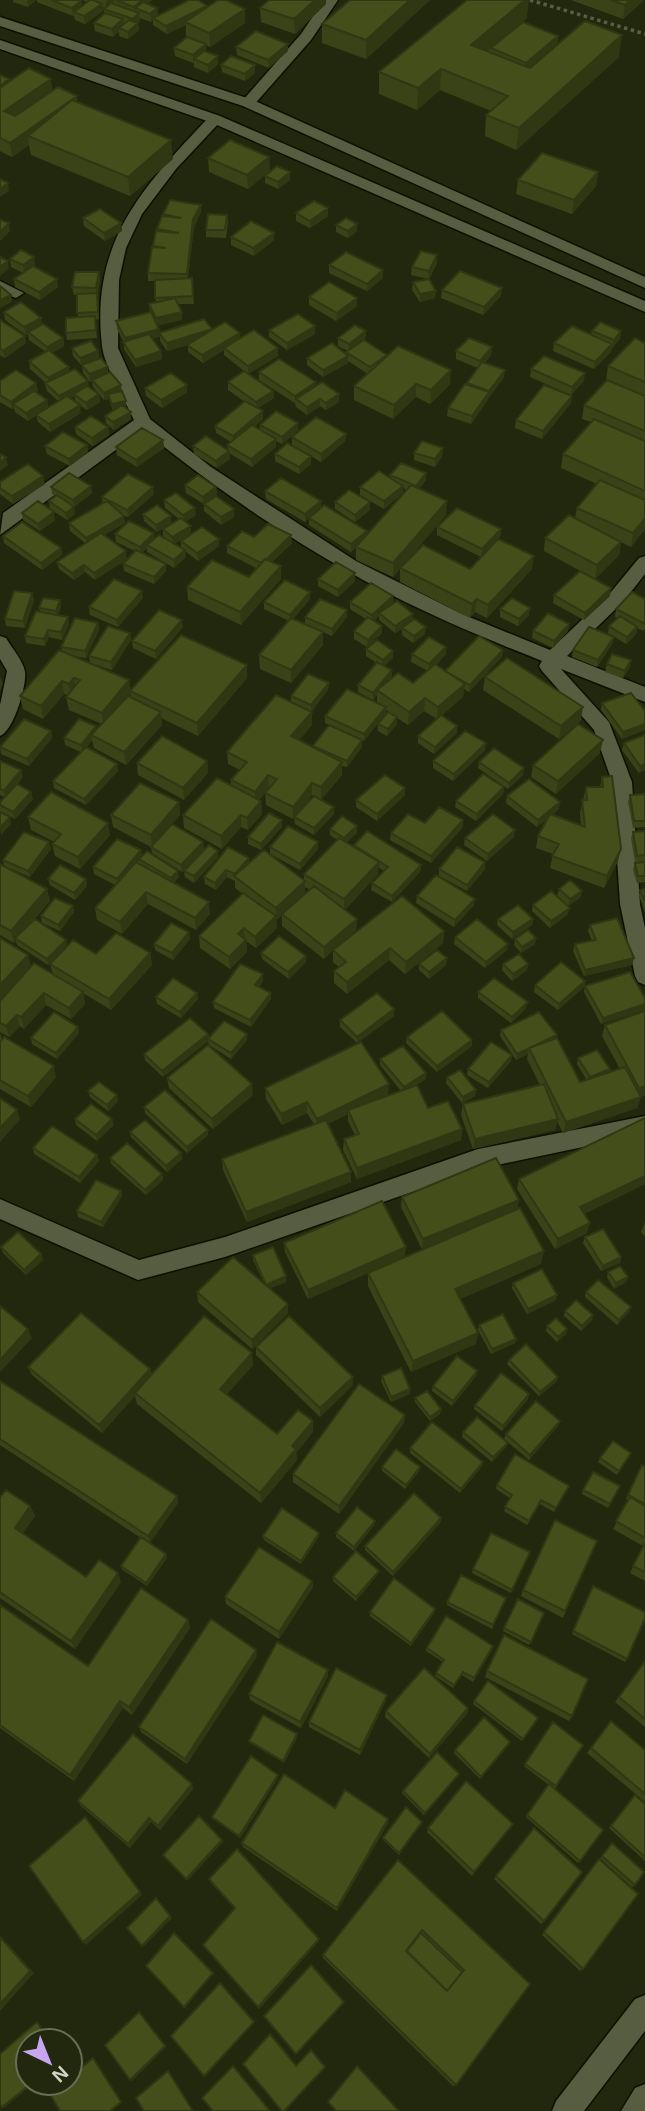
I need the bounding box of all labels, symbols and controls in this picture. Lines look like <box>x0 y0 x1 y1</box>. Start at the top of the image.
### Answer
north arrow <box>14 2027 84 2097</box>
text: N <box>48 2062 72 2086</box>

